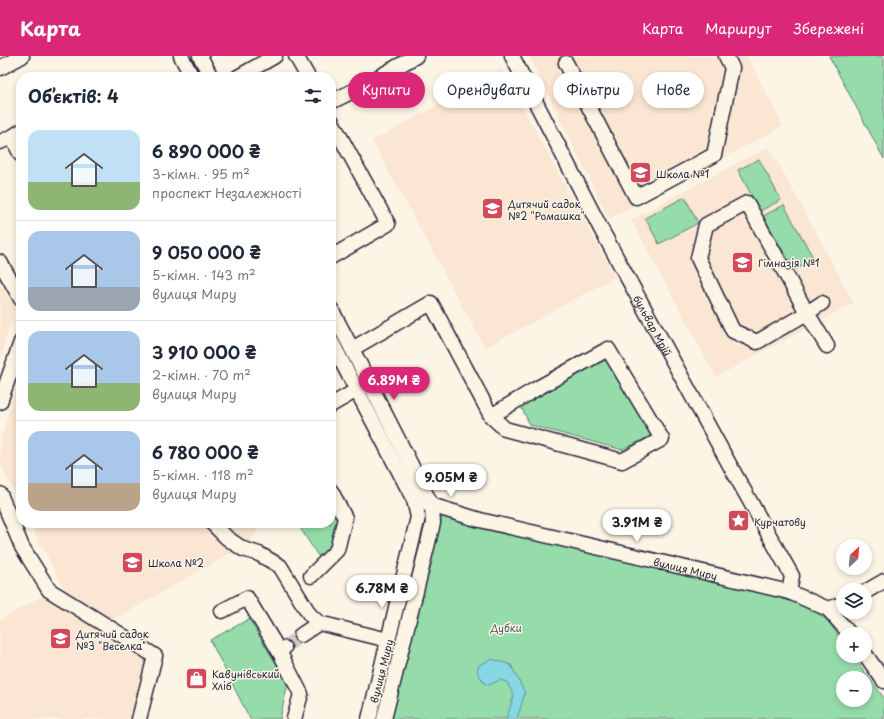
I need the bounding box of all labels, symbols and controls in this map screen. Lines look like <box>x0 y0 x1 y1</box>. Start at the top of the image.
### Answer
text: Карта <box>20 14 81 42</box>
text: Карта <box>642 18 683 39</box>
text: Маршрут <box>705 18 772 39</box>
text: Збережені <box>794 18 864 39</box>
chip: Купити <box>348 72 425 108</box>
chip: Орендувати <box>433 72 545 108</box>
chip: Фільтри <box>553 72 634 108</box>
chip: Нове <box>642 72 704 108</box>
text: Об’єктів: 4 <box>28 83 119 109</box>
icon: filters <box>302 85 324 107</box>
text: 6 890 000 ₴ <box>152 138 260 164</box>
icon: home <box>60 146 108 194</box>
school or university icon: Школа №1 <box>628 160 654 186</box>
text: 3-кімн. · 95 m² <box>152 164 250 183</box>
place label: Школа №1 <box>656 166 709 181</box>
text: проспект Незалежності <box>152 183 302 202</box>
school or university icon: Дитячий садок №2 "Ромашка" <box>480 196 506 222</box>
place label: Дитячий садок №2 "Ромашка" <box>507 196 585 223</box>
text: 9 050 000 ₴ <box>152 239 261 265</box>
icon: home <box>60 247 108 295</box>
school or university icon: Гімназія №1 <box>730 249 756 275</box>
place label: Гімназія №1 <box>758 255 820 270</box>
text: 5-кімн. · 143 m² <box>152 265 256 284</box>
text: вулиця Миру <box>152 284 237 303</box>
street label: бульвар Мрій <box>631 292 676 358</box>
text: 3 910 000 ₴ <box>152 339 257 365</box>
icon: home <box>60 347 108 395</box>
text: 2-кімн. · 70 m² <box>152 365 251 384</box>
pin: 6.89M ₴ <box>357 367 431 401</box>
text: 6.89M ₴ <box>368 370 420 389</box>
text: вулиця Миру <box>152 384 237 403</box>
text: 6 780 000 ₴ <box>152 439 259 465</box>
icon: home <box>60 447 108 495</box>
pin: 9.05M ₴ <box>414 464 488 498</box>
text: 5-кімн. · 118 m² <box>152 465 254 484</box>
text: 9.05M ₴ <box>425 467 477 486</box>
text: вулиця Миру <box>152 484 237 503</box>
place icon: Курчатову <box>725 508 751 534</box>
pin: 3.91M ₴ <box>600 509 674 543</box>
text: 3.91M ₴ <box>611 512 663 531</box>
place label: Курчатову <box>754 514 806 530</box>
north arrow <box>836 539 872 575</box>
map controls <box>836 539 872 707</box>
school or university icon: Школа №2 <box>120 549 146 575</box>
street label: вулиця Миру <box>652 553 719 584</box>
place label: Школа №2 <box>148 555 204 570</box>
pin: 6.78M ₴ <box>345 575 419 609</box>
text: 6.78M ₴ <box>355 578 409 597</box>
button: layers <box>836 583 872 619</box>
park label: Дубки <box>489 620 522 636</box>
school or university icon: Дитячий садок №3 "Веселка" <box>47 626 73 652</box>
place label: Дитячий садок №3 "Веселка" <box>75 626 149 653</box>
button: + <box>836 627 872 663</box>
street label: вулиця Миру <box>366 638 397 705</box>
shop icon: Кавунівський Хліб <box>183 666 209 692</box>
place label: Кавунівський Хліб <box>212 666 280 693</box>
button: − <box>836 671 872 707</box>

